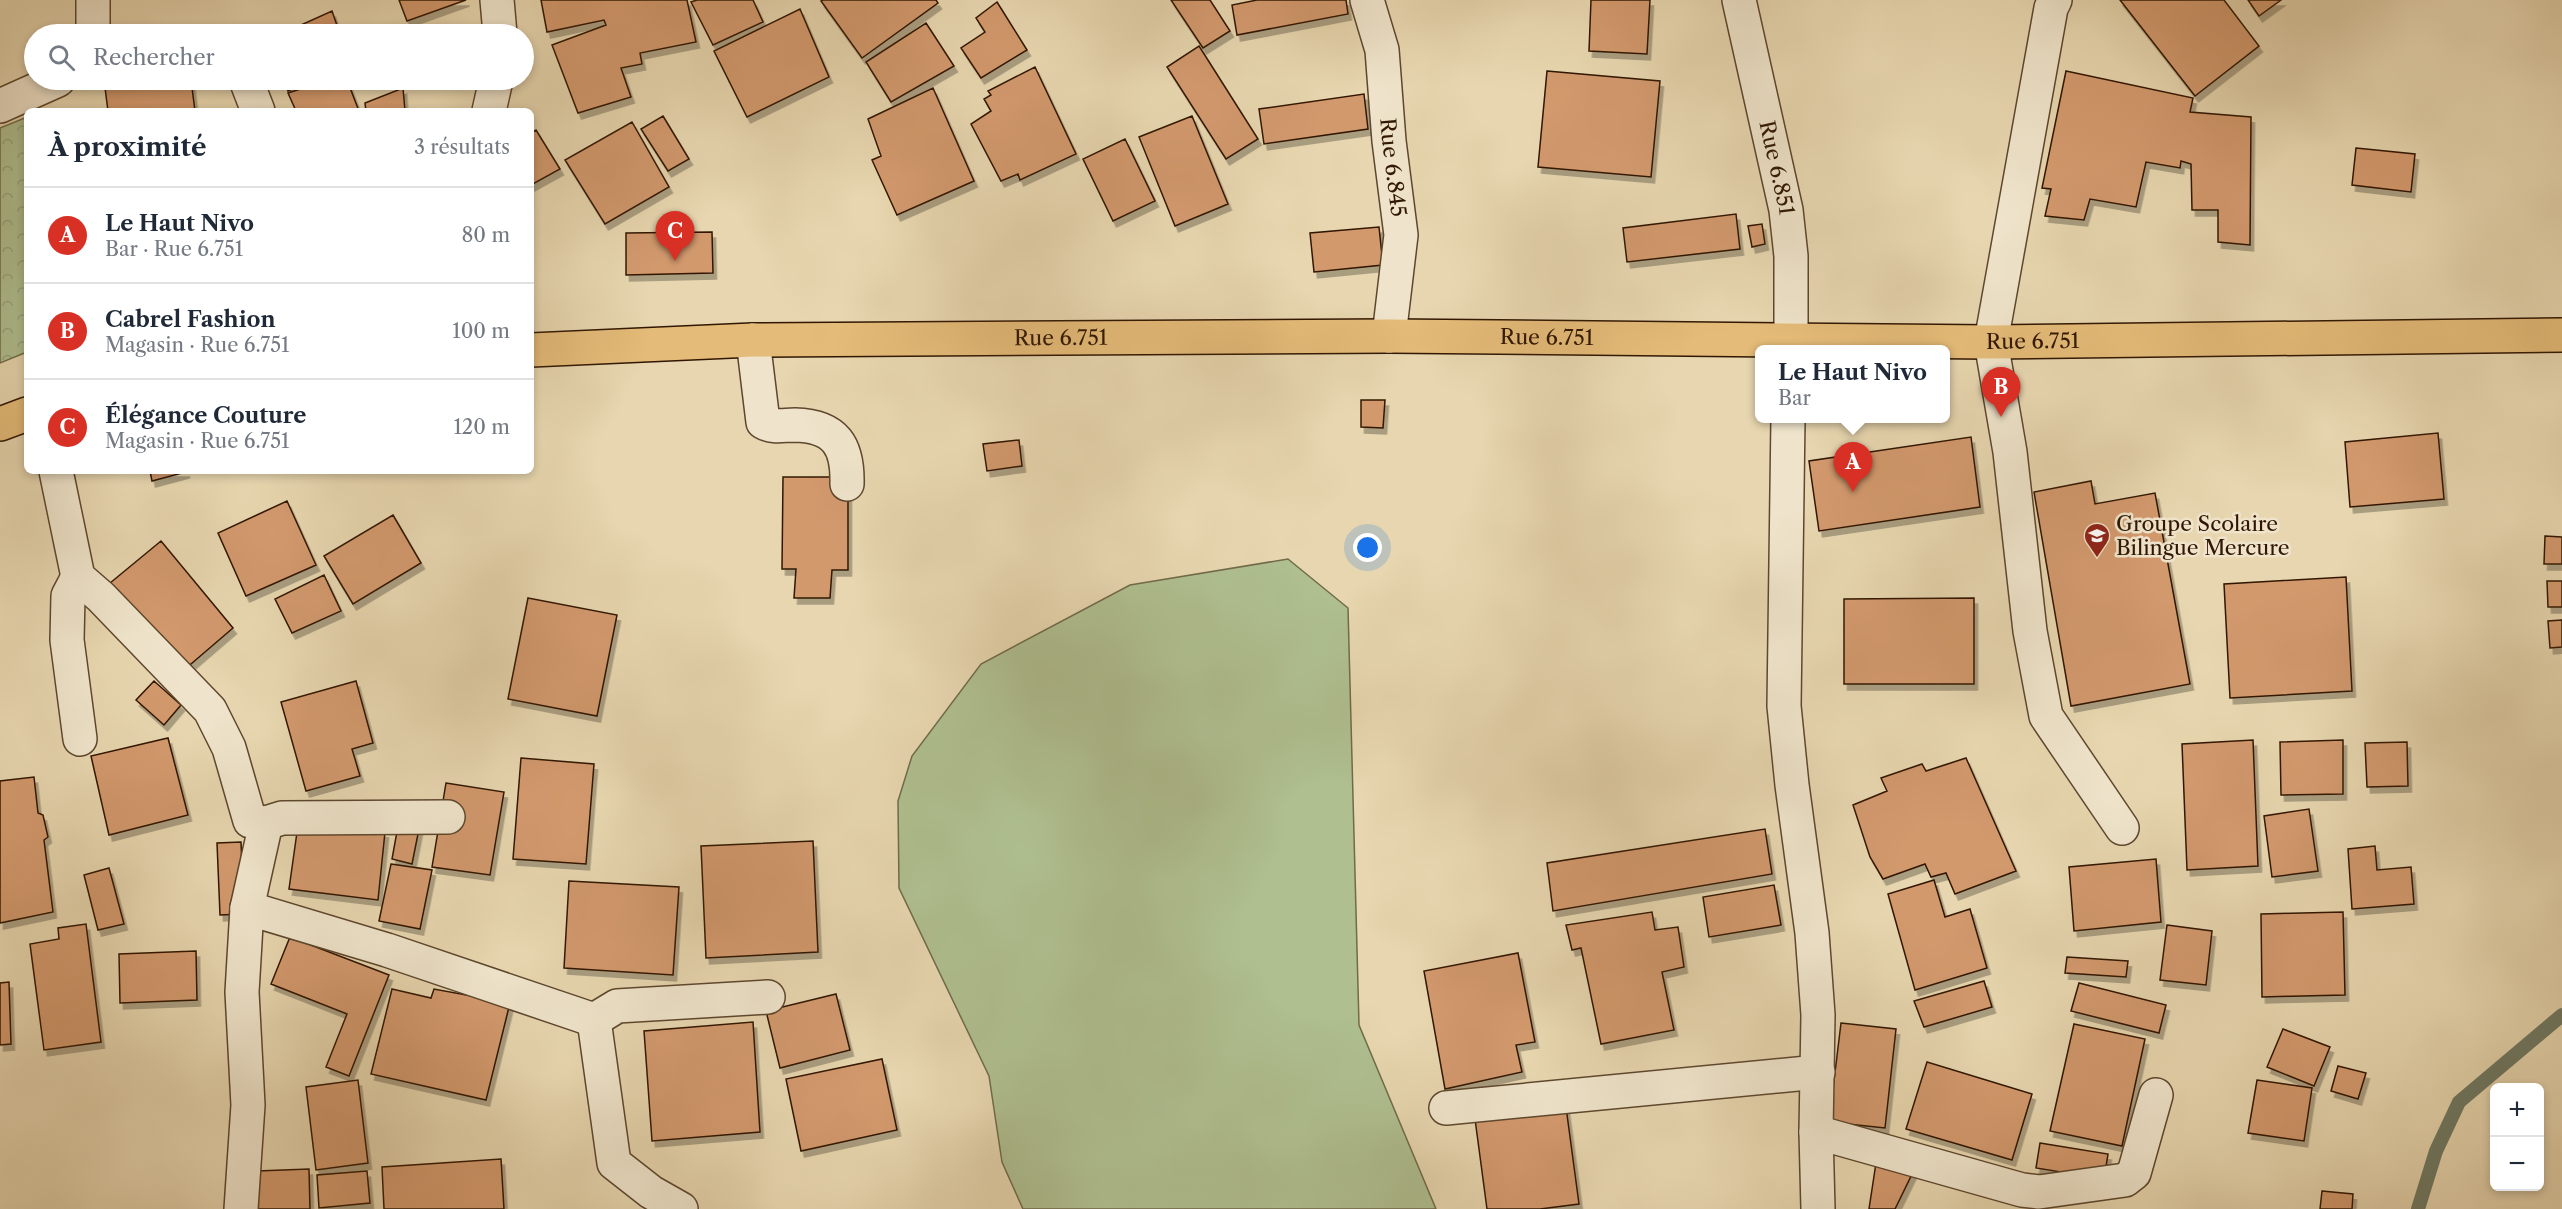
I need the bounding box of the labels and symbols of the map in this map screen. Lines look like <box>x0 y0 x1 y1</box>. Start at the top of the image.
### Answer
street label: Rue 6.845 <box>1375 117 1412 218</box>
street label: Rue 6.851 <box>1754 118 1799 216</box>
pin: C <box>656 212 694 261</box>
street label: Rue 6.751 <box>1500 324 1594 350</box>
street label: Rue 6.751 <box>1014 325 1108 350</box>
street label: Rue 6.751 <box>1986 328 2080 354</box>
pin: B <box>1982 368 2020 417</box>
pin: A <box>1834 442 1872 492</box>
place label: Groupe Scolaire Bilingue Mercure <box>2116 511 2289 560</box>
school or university icon: Groupe Scolaire Bilingue Mercure <box>2082 521 2112 559</box>
your location <box>1353 533 1382 562</box>

